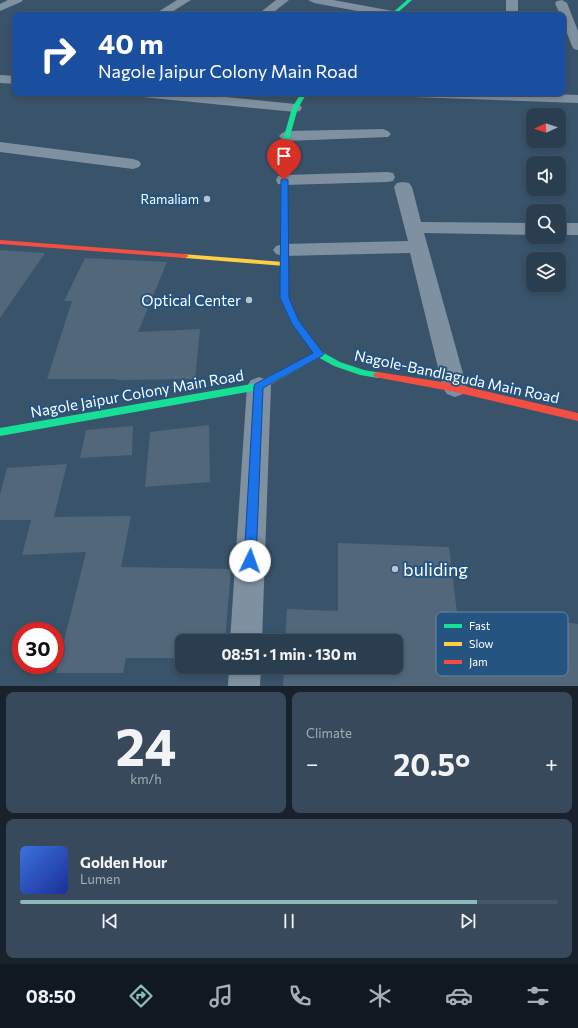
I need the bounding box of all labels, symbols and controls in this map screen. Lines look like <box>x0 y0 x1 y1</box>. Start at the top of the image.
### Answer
text: 40 m <box>98 26 164 60</box>
icon: right <box>32 28 84 80</box>
text: Nagole Jaipur Colony Main Road <box>98 60 358 82</box>
north arrow <box>526 108 566 148</box>
map controls <box>526 108 566 292</box>
pin <box>267 139 301 180</box>
icon: arrive <box>273 145 295 167</box>
button: sound <box>526 156 566 196</box>
place label: Ramaliam <box>141 191 199 207</box>
marker: Ramaliam <box>202 194 212 204</box>
button: search <box>526 204 566 244</box>
button: layers <box>526 252 566 292</box>
place label: Optical Center <box>141 291 241 309</box>
marker: Optical Center <box>244 295 254 305</box>
street label: Nagole-Bandlaguda Main Road <box>353 345 561 407</box>
street label: Nagole Jaipur Colony Main Road <box>29 365 245 421</box>
position arrow <box>229 540 271 582</box>
place label: buliding <box>403 558 468 580</box>
marker: buliding <box>390 564 400 574</box>
legend <box>436 612 568 676</box>
text: Fast <box>469 619 491 632</box>
speed limit sign: 30 <box>12 622 64 674</box>
text: Slow <box>469 637 494 650</box>
text: 08:51 · 1 min · 130 m <box>221 645 357 663</box>
text: Jam <box>469 655 488 669</box>
text: 24 <box>116 713 176 777</box>
text: Climate <box>306 725 352 741</box>
text: 20.5° <box>393 745 470 782</box>
text: − <box>306 750 319 777</box>
text: + <box>545 750 558 777</box>
text: km/h <box>130 771 162 787</box>
text: Golden Hour <box>80 853 167 871</box>
text: Lumen <box>80 871 120 887</box>
icon: previous <box>99 910 121 932</box>
icon: pause <box>278 910 300 932</box>
icon: next <box>457 910 479 932</box>
icon: directions <box>127 982 155 1010</box>
icon: music <box>207 982 235 1010</box>
icon: phone <box>286 982 314 1010</box>
icon: climate <box>366 982 394 1010</box>
icon: car <box>445 982 473 1010</box>
icon: filters <box>524 982 552 1010</box>
text: 08:50 <box>26 985 76 1007</box>

